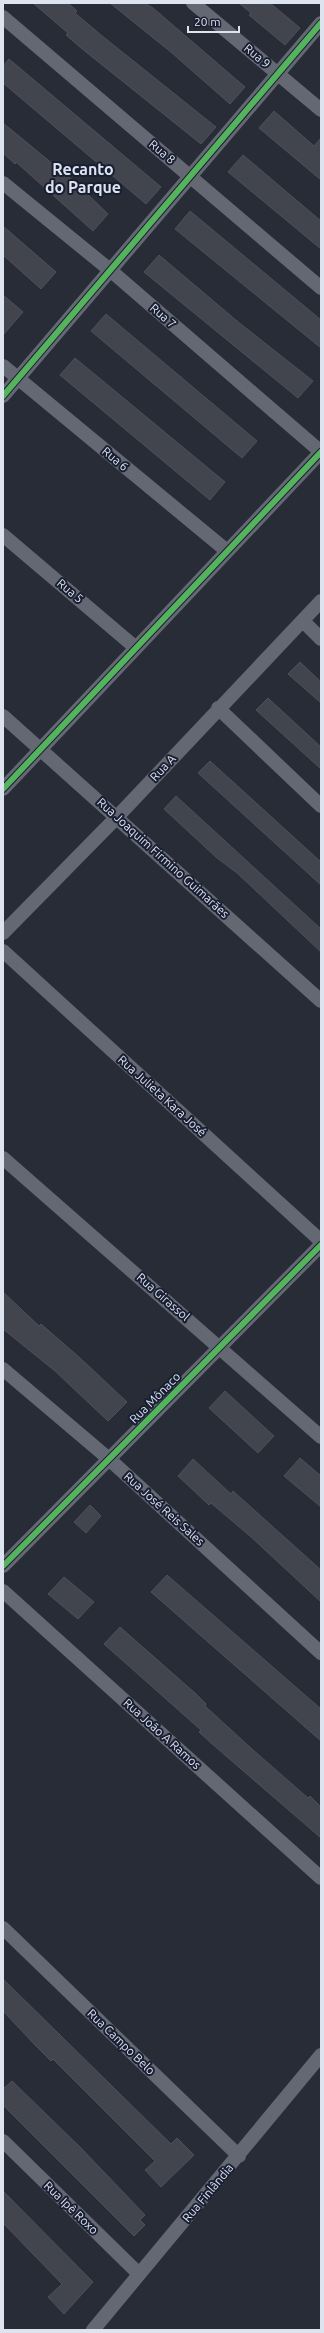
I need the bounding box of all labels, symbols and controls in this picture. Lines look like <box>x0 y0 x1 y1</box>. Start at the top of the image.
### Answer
scale bar <box>188 8 239 34</box>
text: 20 m <box>194 15 221 28</box>
street label: Rua 9 <box>242 41 273 70</box>
street label: Rua 8 <box>147 137 178 166</box>
district label: Recanto do Parque <box>45 160 121 196</box>
street label: Rua 7 <box>148 301 179 330</box>
street label: Rua 6 <box>100 444 131 473</box>
street label: Rua 5 <box>55 576 86 605</box>
street label: Rua A <box>147 752 178 783</box>
street label: Rua Joaquim Firmino Guimarães <box>95 795 232 920</box>
street label: Rua Julieta Kara José <box>116 1053 209 1139</box>
street label: Rua Girassol <box>134 1270 192 1323</box>
street label: Rua Mônaco <box>127 1370 183 1426</box>
street label: Rua José Reis Sales <box>122 1469 207 1548</box>
street label: Rua João A Ramos <box>121 1696 203 1772</box>
street label: Rua Campo Belo <box>85 2006 158 2077</box>
street label: Rua Finlândia <box>180 2161 236 2224</box>
street label: Rua Ipê Roxo <box>42 2179 101 2237</box>

